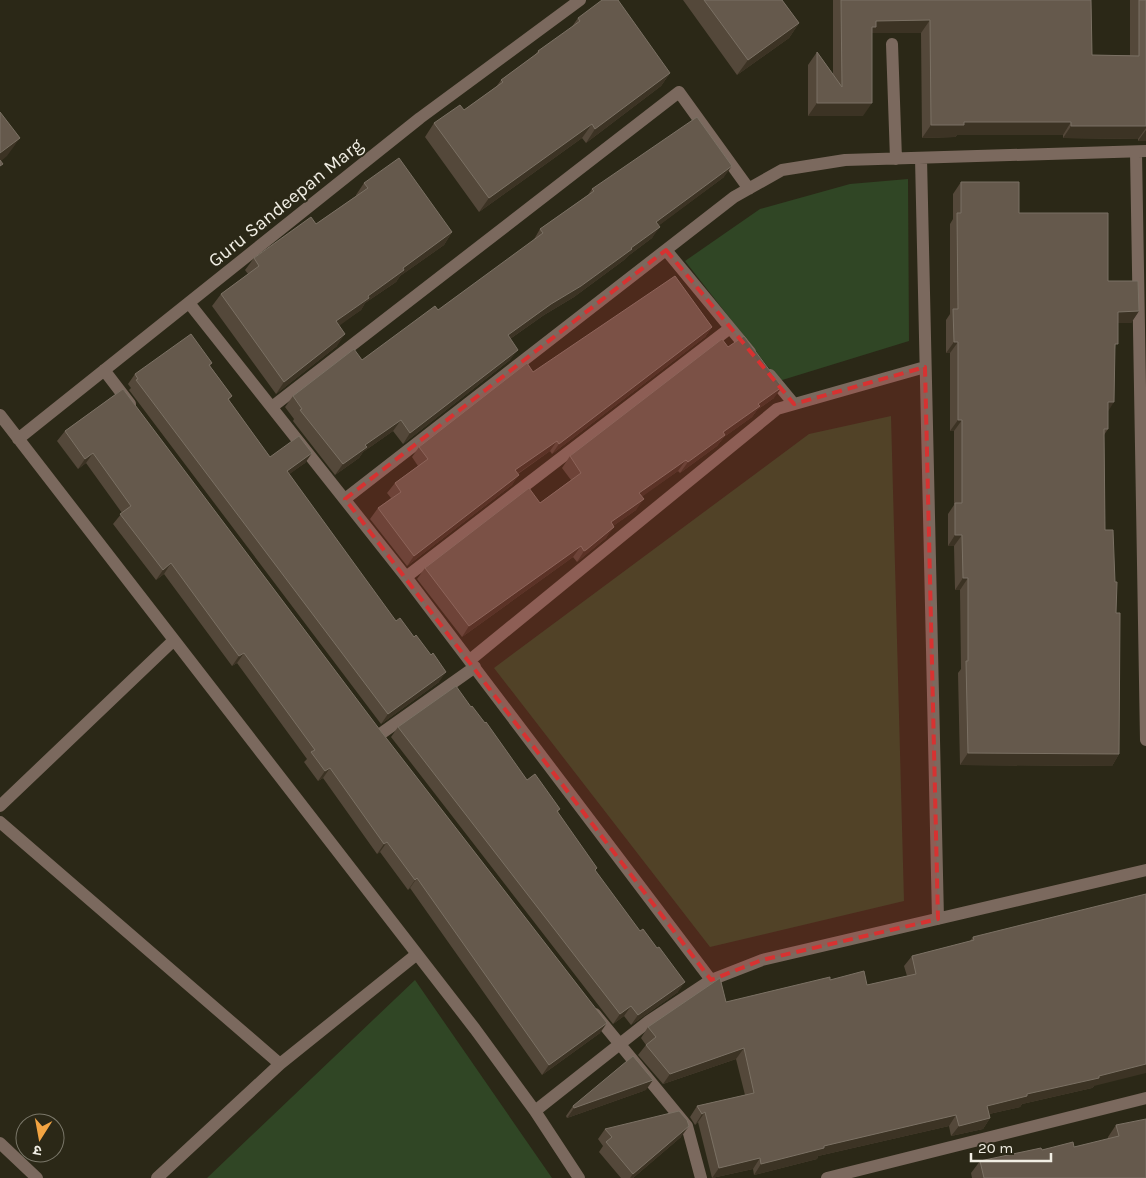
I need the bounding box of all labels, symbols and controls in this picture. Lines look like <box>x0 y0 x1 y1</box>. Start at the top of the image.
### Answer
street label: Guru Sandeepan Marg <box>204 134 367 272</box>
north arrow <box>15 1113 65 1163</box>
scale bar <box>971 1130 1051 1162</box>
text: 20 m <box>978 1139 1013 1157</box>
text: उ <box>31 1141 43 1159</box>

